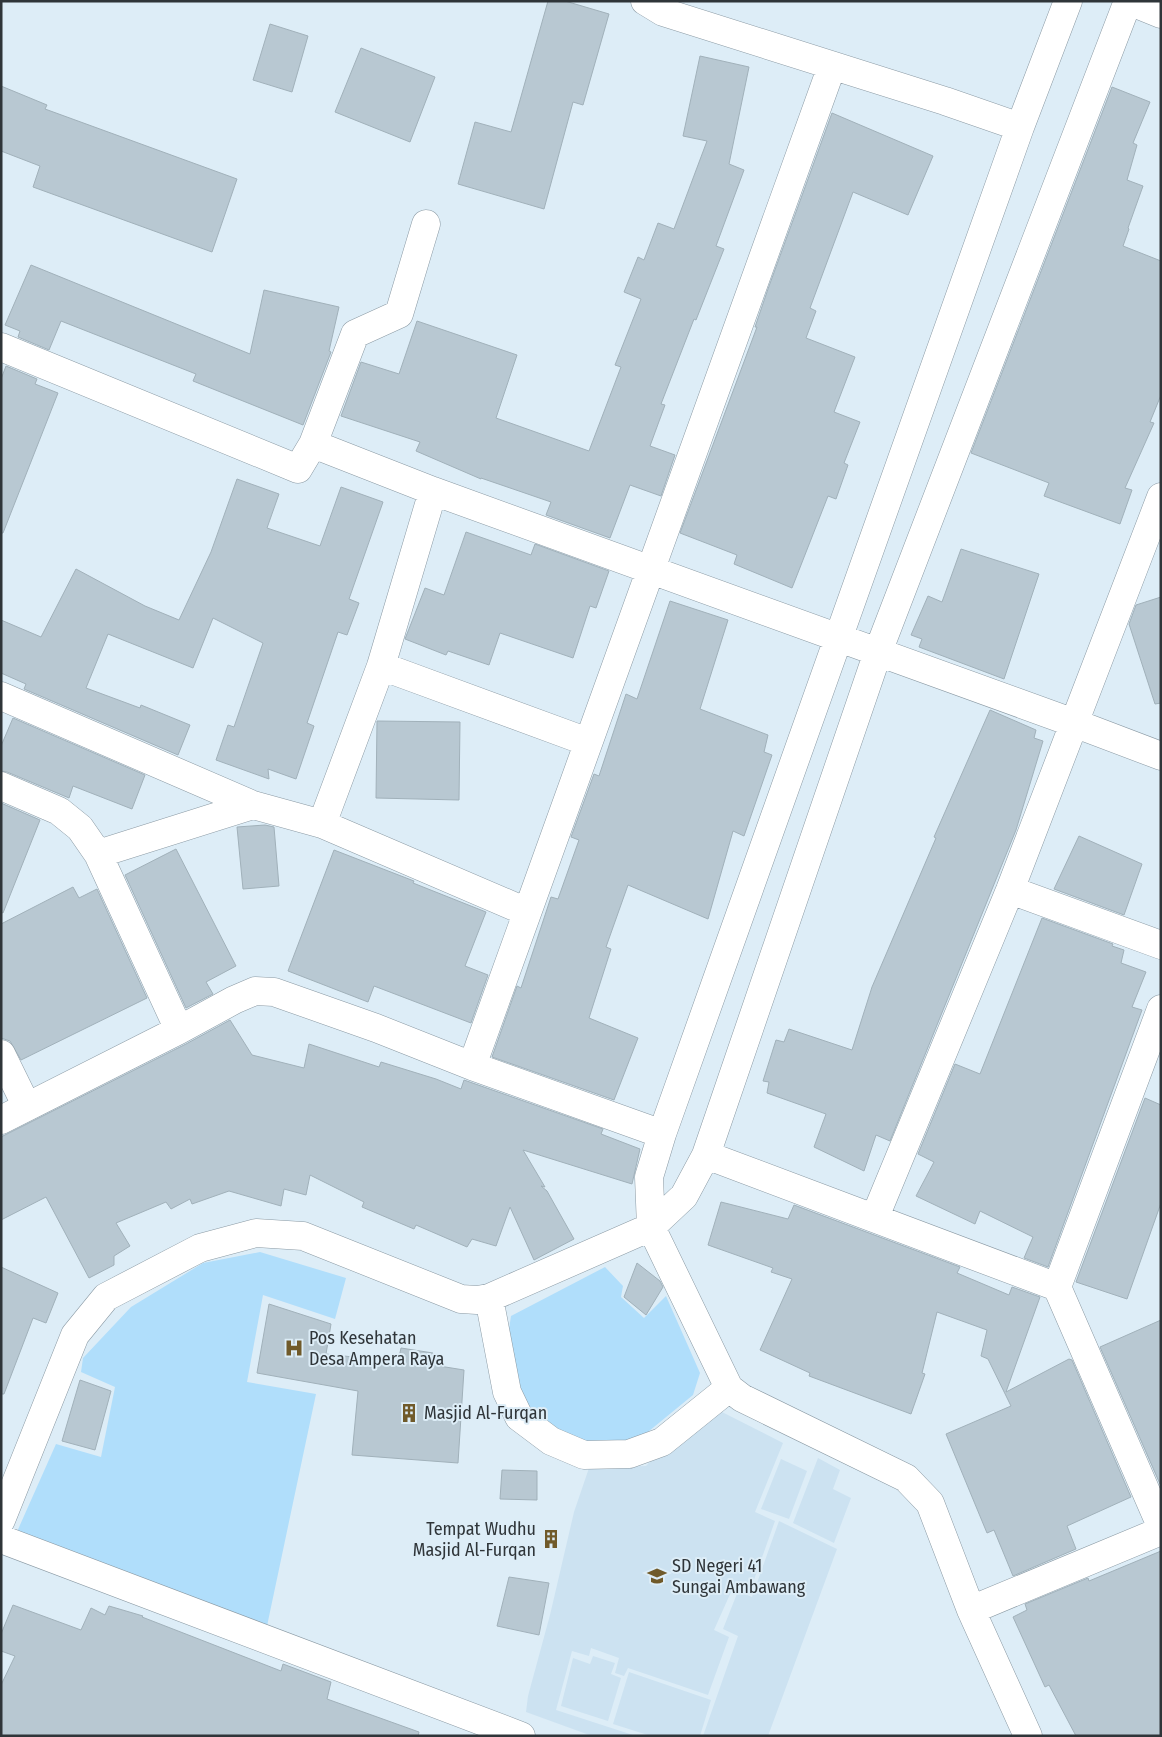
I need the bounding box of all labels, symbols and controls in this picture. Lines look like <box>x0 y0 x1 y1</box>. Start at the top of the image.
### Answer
place label: Pos Kesehatan Desa Ampera Raya <box>309 1327 444 1370</box>
hospital icon: Pos Kesehatan Desa Ampera Raya <box>283 1337 305 1359</box>
building icon: Masjid Al-Furqan <box>398 1402 420 1424</box>
place label: Masjid Al-Furqan <box>424 1402 547 1424</box>
place label: Tempat Wudhu Masjid Al-Furqan <box>413 1518 536 1561</box>
building icon: Tempat Wudhu Masjid Al-Furqan <box>540 1528 562 1550</box>
place label: SD Negeri 41 Sungai Ambawang <box>672 1555 806 1598</box>
school or university icon: SD Negeri 41 Sungai Ambawang <box>646 1565 668 1587</box>

